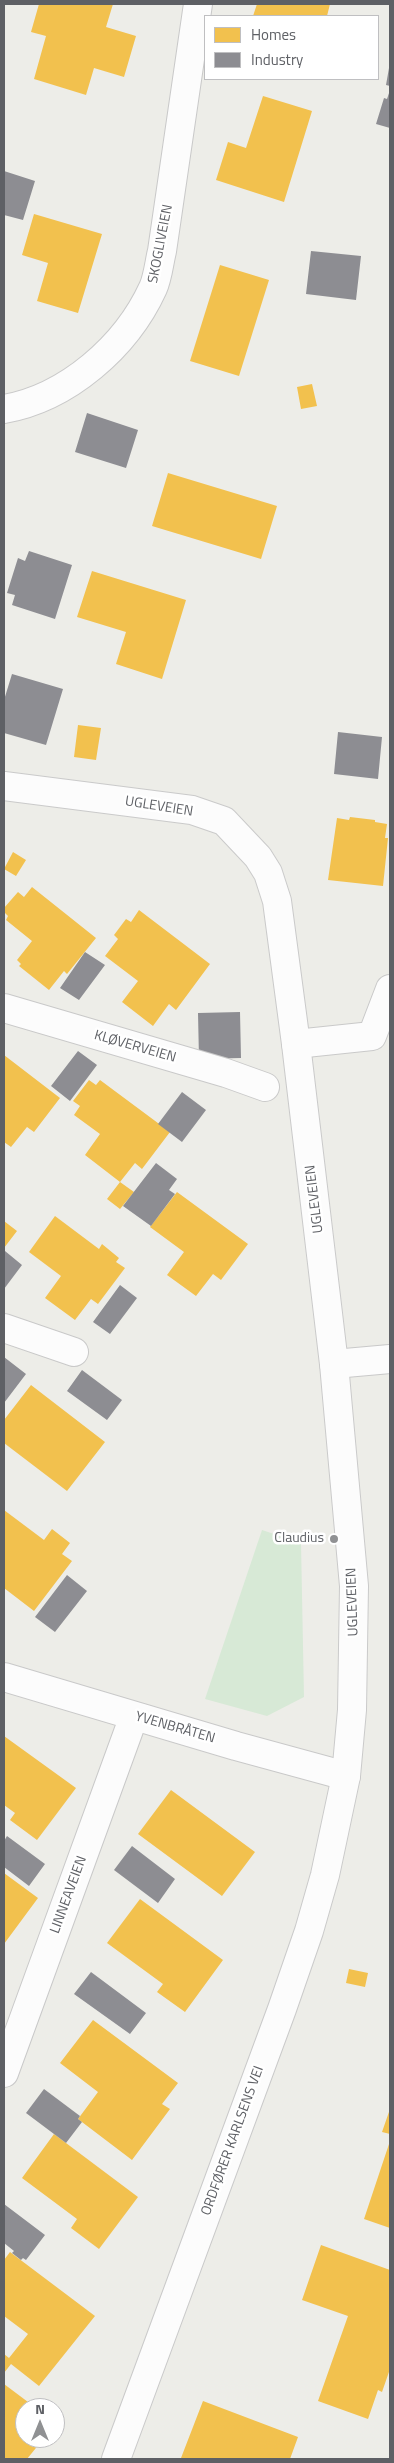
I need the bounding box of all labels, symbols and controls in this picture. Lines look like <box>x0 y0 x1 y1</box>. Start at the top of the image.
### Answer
legend <box>204 15 379 80</box>
text: Homes <box>251 23 296 46</box>
text: Industry <box>251 48 303 71</box>
street label: SKOGLIVEIEN <box>145 203 177 285</box>
street label: UGLEVEIEN <box>124 793 194 821</box>
street label: KLØVERVEIEN <box>92 1027 178 1067</box>
street label: UGLEVEIEN <box>302 1164 328 1234</box>
place label: Claudius <box>274 1531 324 1547</box>
marker: Claudius <box>328 1533 340 1545</box>
street label: UGLEVEIEN <box>343 1567 363 1637</box>
street label: YVENBRÅTEN <box>133 1709 217 1747</box>
street label: LINNEAVEIEN <box>47 1854 91 1936</box>
street label: ORDFØRER KARLSENS VEI <box>198 2064 268 2218</box>
north arrow <box>15 2398 65 2448</box>
text: N <box>35 2398 45 2419</box>

